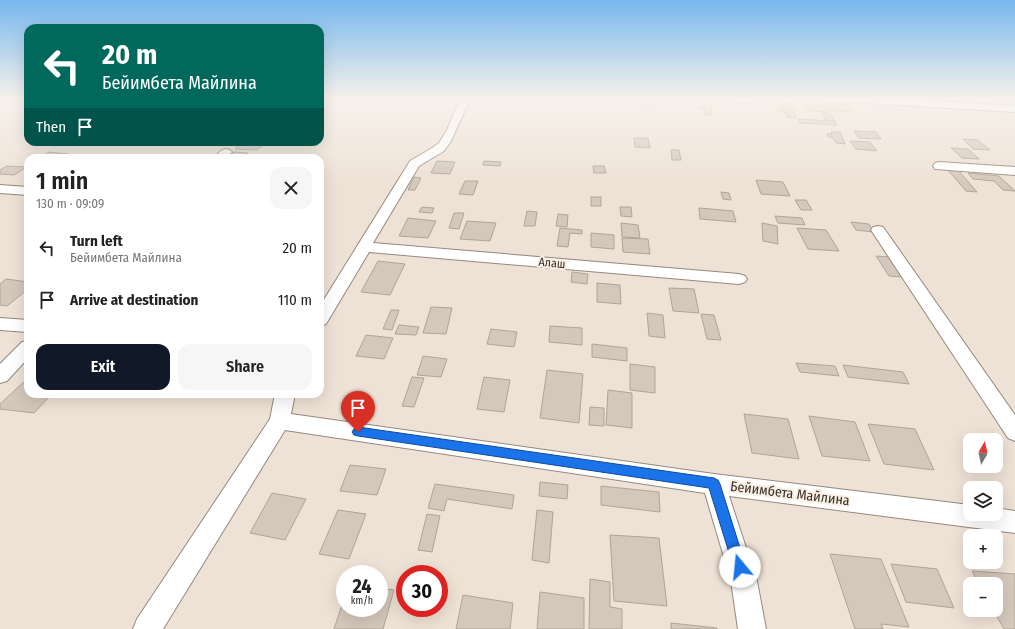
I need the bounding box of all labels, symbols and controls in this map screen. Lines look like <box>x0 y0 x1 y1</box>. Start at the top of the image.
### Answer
text: 20 m <box>102 38 157 71</box>
icon: left <box>36 40 88 92</box>
text: Бейимбета Майлина <box>102 72 257 94</box>
icon: arrive <box>74 116 96 138</box>
text: Then <box>36 118 66 136</box>
text: 1 min <box>36 167 88 195</box>
button: close <box>270 167 312 209</box>
text: 130 m · 09:09 <box>36 196 104 211</box>
text: Turn left <box>70 232 123 250</box>
icon: left <box>36 237 58 259</box>
text: 20 m <box>283 239 312 257</box>
text: Бейимбета Майлина <box>70 250 182 265</box>
street label: Алаш <box>538 255 566 271</box>
icon: arrive <box>36 289 58 311</box>
text: Arrive at destination <box>70 291 198 309</box>
text: 110 m <box>278 291 312 309</box>
button: Exit <box>36 344 170 390</box>
button: Share <box>178 344 312 390</box>
pin <box>341 391 375 432</box>
icon: arrive <box>347 397 369 419</box>
north arrow <box>963 433 1003 473</box>
map controls <box>963 433 1003 617</box>
street label: Бейимбета Майлина <box>729 478 851 509</box>
button: layers <box>963 481 1003 521</box>
button: + <box>963 529 1003 569</box>
position arrow <box>719 546 761 588</box>
speed limit sign: 30 <box>396 565 448 617</box>
text: 24 <box>352 574 372 598</box>
button: − <box>963 577 1003 617</box>
text: km/h <box>351 595 373 607</box>

